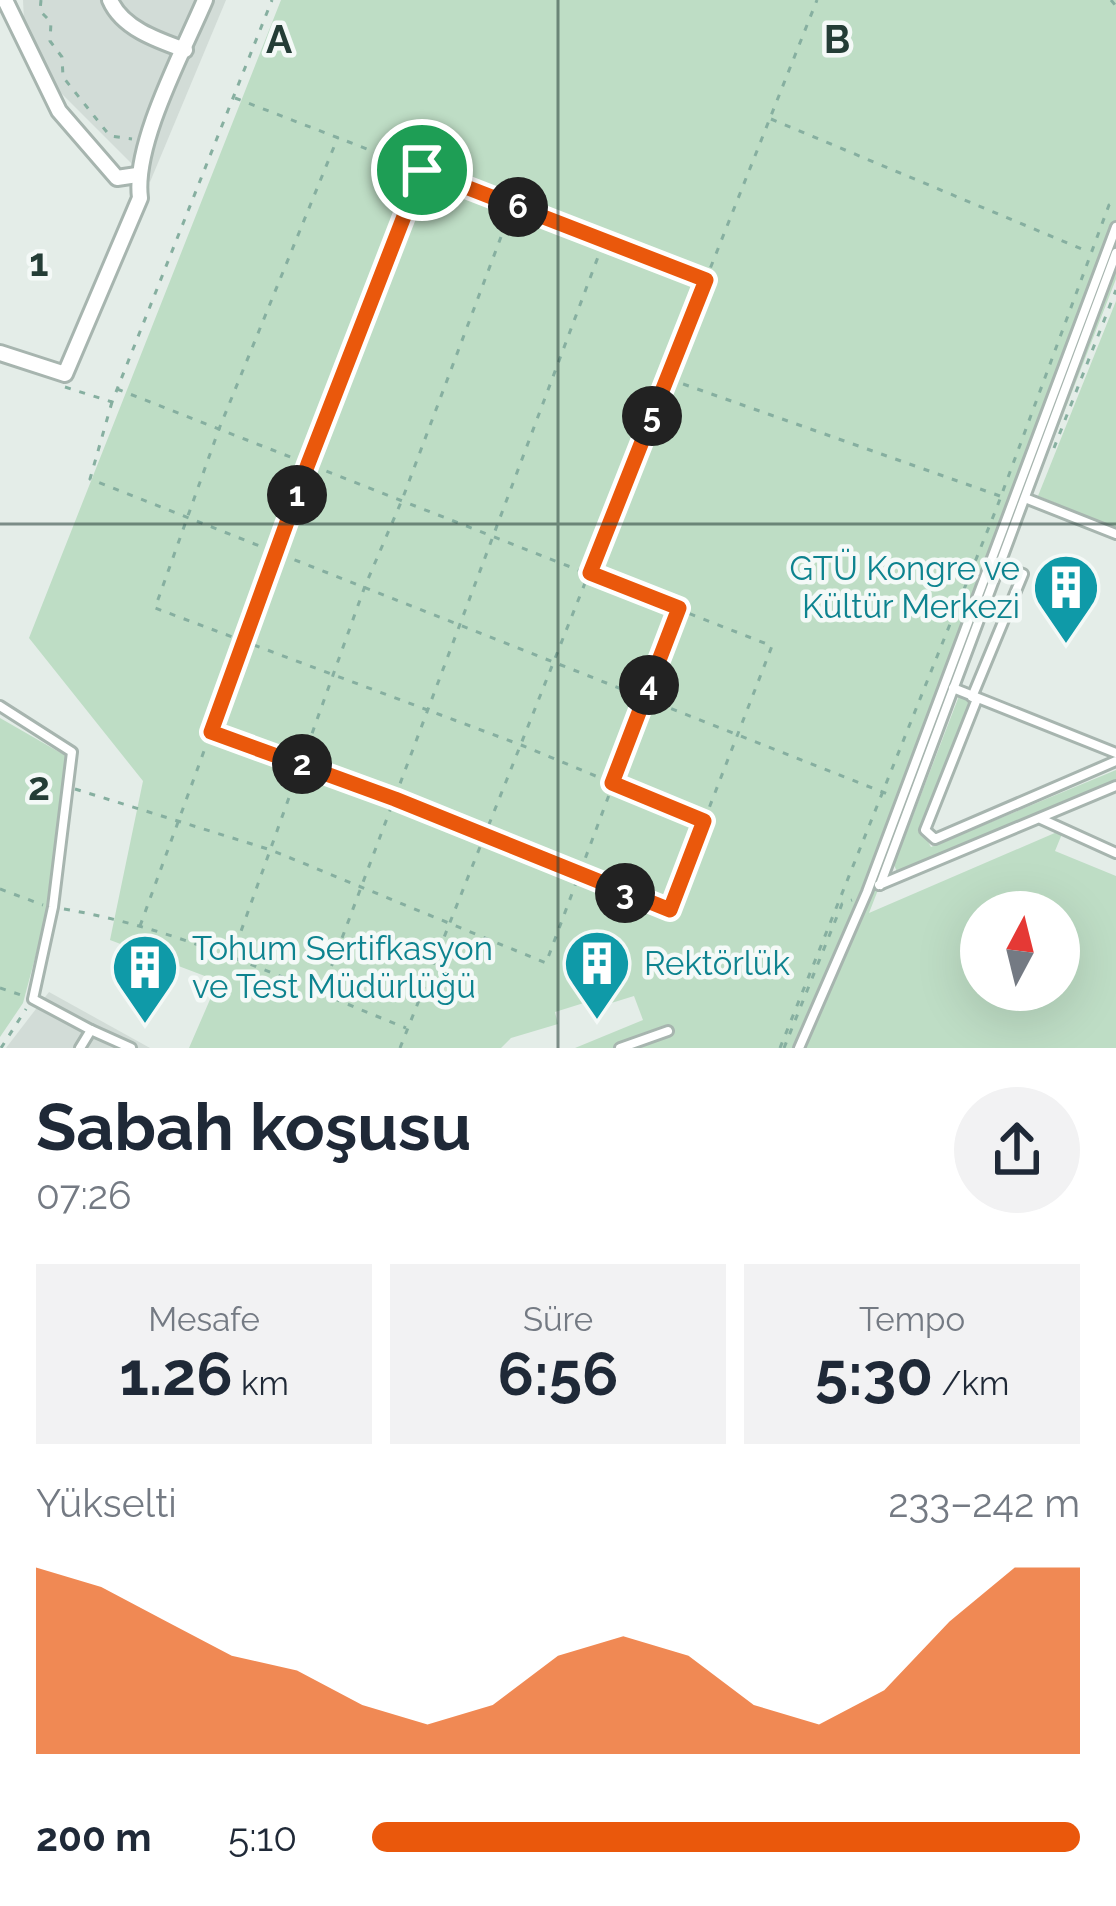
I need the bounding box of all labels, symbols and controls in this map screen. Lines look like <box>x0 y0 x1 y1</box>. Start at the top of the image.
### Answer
text: A <box>266 16 293 62</box>
text: B <box>824 16 850 62</box>
pin <box>371 119 473 221</box>
icon: arrive <box>389 137 455 203</box>
pin: 6 <box>488 177 548 237</box>
text: 6 <box>508 187 528 226</box>
text: 1 <box>29 239 49 285</box>
pin: 5 <box>622 386 682 446</box>
text: 5 <box>643 396 661 435</box>
pin: 1 <box>267 465 327 525</box>
text: 1 <box>289 475 305 514</box>
place label: GTÜ Kongre ve Kültür Merkezi <box>790 548 1020 626</box>
building icon: GTÜ Kongre ve Kültür Merkezi <box>1031 552 1101 646</box>
pin: 4 <box>619 655 679 715</box>
text: 4 <box>640 665 658 704</box>
pin: 2 <box>272 734 332 794</box>
text: 2 <box>293 744 311 783</box>
text: 2 <box>28 763 50 809</box>
pin: 3 <box>595 863 655 923</box>
text: 3 <box>616 873 634 912</box>
north arrow <box>960 891 1080 1011</box>
map controls <box>960 891 1080 1011</box>
building icon: Rektörlük <box>562 928 632 1022</box>
place label: Tohum Sertifkasyon ve Test Müdürlüğü <box>192 929 493 1006</box>
building icon: Tohum Sertifkasyon ve Test Müdürlüğü <box>110 932 180 1026</box>
place label: Rektörlük <box>644 944 790 983</box>
button: share <box>954 1087 1080 1213</box>
text: Sabah koşusu <box>36 1088 471 1165</box>
text: 07:26 <box>36 1172 132 1218</box>
text: Mesafe <box>148 1300 260 1339</box>
text: Süre <box>523 1300 593 1339</box>
text: Tempo <box>859 1300 965 1339</box>
text: 1.26 <box>119 1339 233 1409</box>
text: 6:56 <box>498 1339 618 1409</box>
text: 5:30 <box>815 1339 933 1409</box>
text: km <box>233 1364 289 1403</box>
text: /km <box>933 1364 1009 1403</box>
text: Yükselti <box>36 1480 177 1526</box>
text: 233–242 m <box>888 1480 1080 1526</box>
text: 200 m <box>36 1814 152 1860</box>
text: 5:10 <box>228 1814 297 1860</box>

